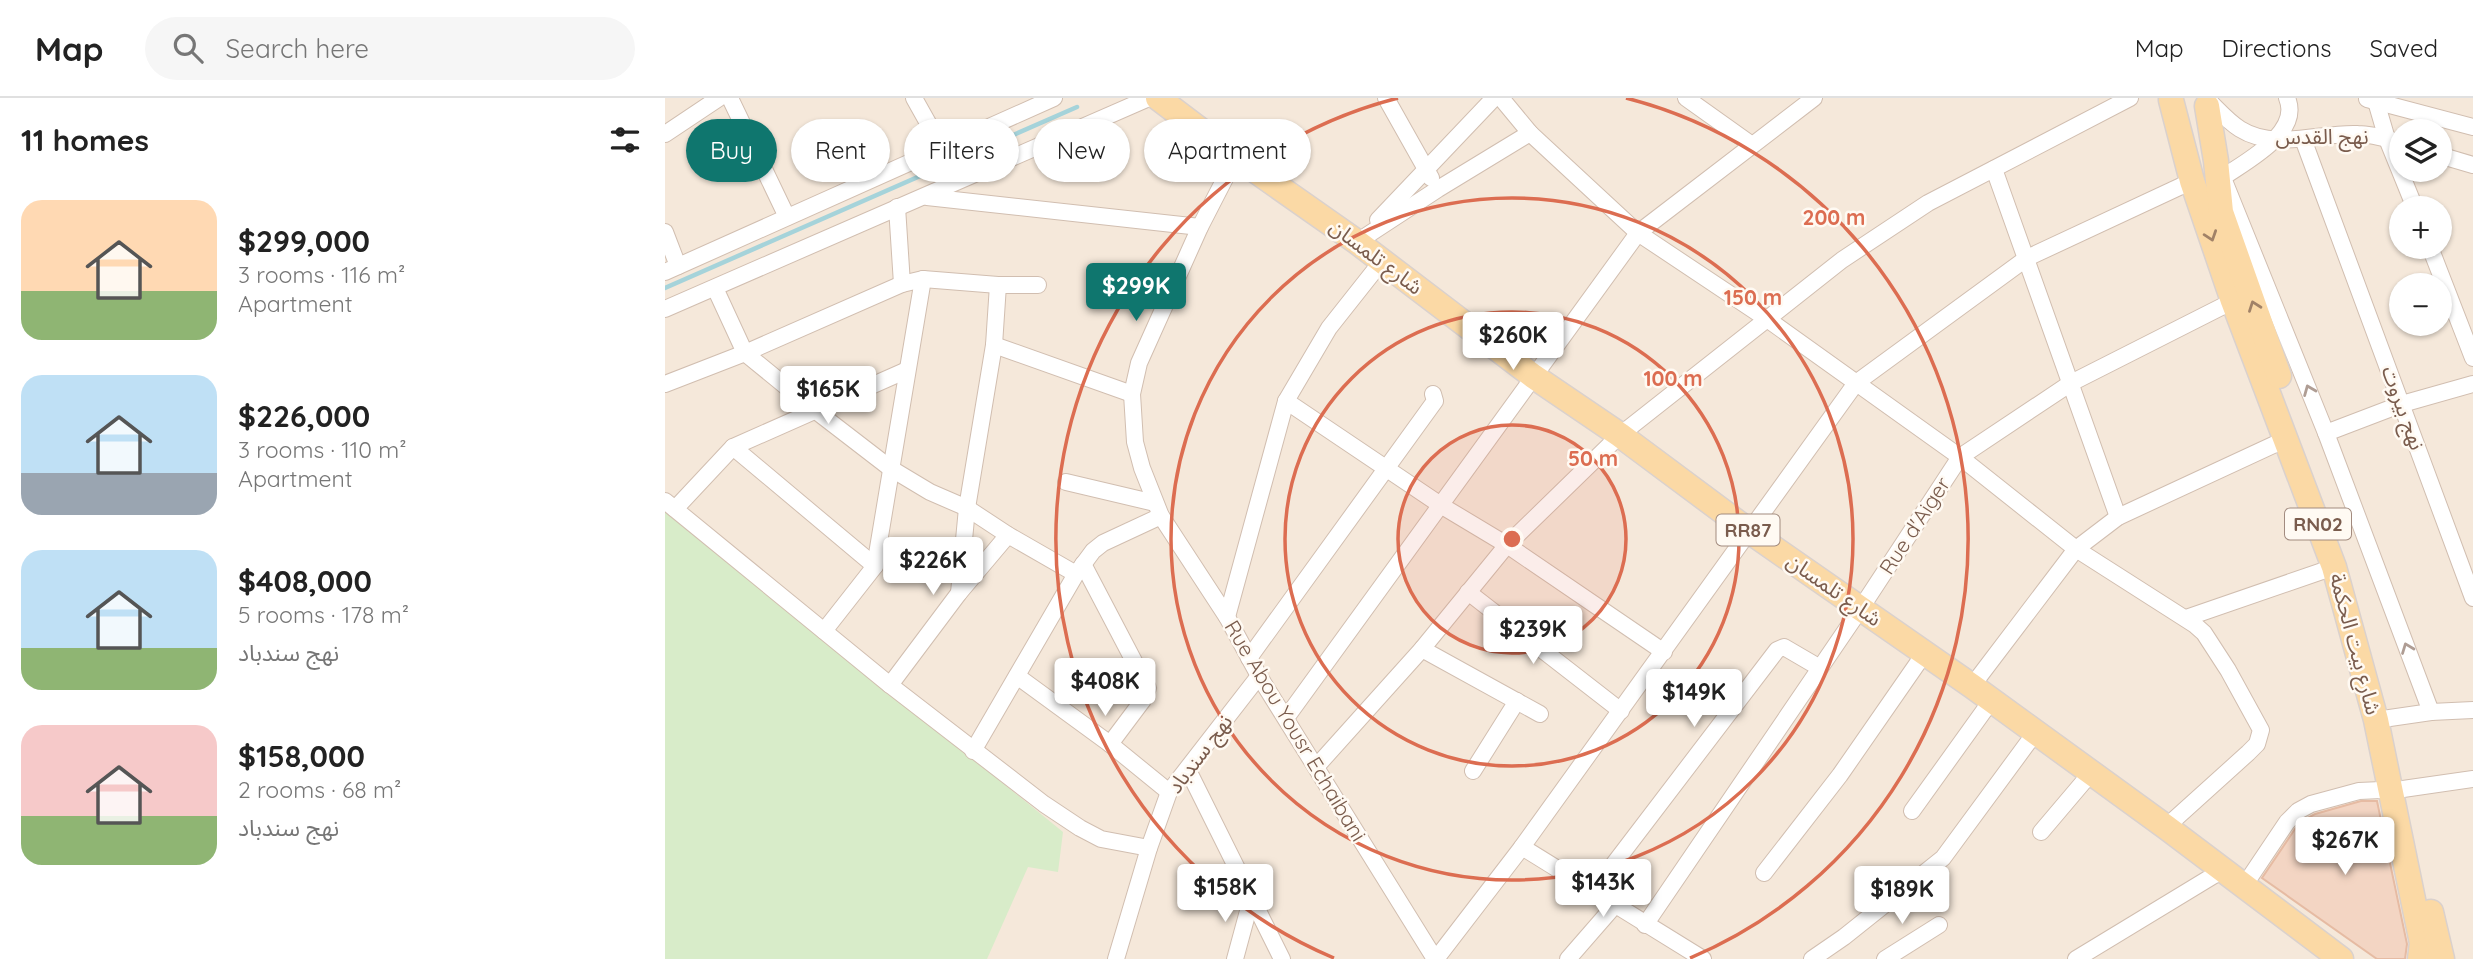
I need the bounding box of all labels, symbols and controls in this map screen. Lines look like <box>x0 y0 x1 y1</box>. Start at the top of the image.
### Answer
search box <box>145 17 635 80</box>
text: Map <box>35 28 103 69</box>
icon: search <box>169 29 207 67</box>
text: Search here <box>225 32 369 65</box>
text: Map <box>2135 33 2184 63</box>
text: Directions <box>2222 33 2332 63</box>
text: Saved <box>2370 33 2438 63</box>
chip: Buy <box>686 119 777 182</box>
chip: Rent <box>791 119 890 182</box>
chip: Filters <box>904 119 1019 182</box>
chip: New <box>1033 119 1130 182</box>
chip: Apartment <box>1144 119 1311 182</box>
map controls <box>2389 119 2452 336</box>
button: layers <box>2389 119 2452 182</box>
text: 11 homes <box>21 121 149 159</box>
icon: filters <box>606 121 644 159</box>
street label: نهج القدس <box>2275 123 2369 152</box>
button: + <box>2389 196 2452 259</box>
text: 200 m <box>1803 204 1865 230</box>
street label: شارع تلمسان <box>1323 213 1428 302</box>
text: $299,000 <box>238 222 370 260</box>
icon: home <box>77 228 161 312</box>
one-way arrow <box>2203 230 2217 242</box>
text: 3 rooms · 116 m² <box>238 260 405 289</box>
pin: $299K <box>1087 264 1185 323</box>
text: $299K <box>1102 271 1170 300</box>
button: − <box>2389 273 2452 336</box>
text: 150 m <box>1724 284 1782 310</box>
text: Apartment <box>238 289 352 318</box>
one-way arrow <box>2248 300 2262 312</box>
pin: $260K <box>1464 313 1562 372</box>
text: $260K <box>1479 320 1547 349</box>
street label: نهج بيروت <box>2374 362 2431 454</box>
text: 100 m <box>1643 365 1703 391</box>
pin: $165K <box>779 366 877 426</box>
text: $165K <box>796 374 860 403</box>
one-way arrow <box>2303 384 2317 396</box>
text: $226,000 <box>238 397 370 435</box>
icon: home <box>77 403 161 487</box>
text: 3 rooms · 110 m² <box>238 435 407 464</box>
text: 50 m <box>1568 445 1618 471</box>
text: Apartment <box>238 464 352 493</box>
street label: Rue d'Aiger <box>1873 472 1955 579</box>
road number: RN02 <box>2285 508 2351 540</box>
road number: RR87 <box>1717 514 1779 546</box>
centre of rings <box>1500 527 1524 551</box>
pin: $226K <box>884 538 982 597</box>
text: $226K <box>899 545 967 574</box>
street label: شارع تلمسان <box>1780 547 1887 634</box>
text: $408,000 <box>238 562 372 600</box>
street label: شارع بيت الحكمة <box>2322 570 2387 718</box>
icon: home <box>77 578 161 662</box>
text: 5 rooms · 178 m² <box>238 600 409 629</box>
pin: $239K <box>1484 606 1582 666</box>
text: $239K <box>1499 614 1567 643</box>
street label: Rue Abou Yousr Echaibani <box>1220 615 1372 846</box>
text: نهج سندباد <box>238 638 339 667</box>
one-way arrow <box>2402 643 2416 655</box>
pin: $408K <box>1056 658 1154 718</box>
text: $408K <box>1070 666 1140 695</box>
pin: $149K <box>1645 670 1743 729</box>
text: $149K <box>1662 677 1726 706</box>
street label: نهج سندباد <box>1161 709 1240 800</box>
text: $158,000 <box>238 737 365 775</box>
icon: home <box>77 753 161 837</box>
text: 2 rooms · 68 m² <box>238 775 401 804</box>
text: نهج سندباد <box>238 813 339 842</box>
pin: $267K <box>2296 818 2394 877</box>
text: $267K <box>2311 825 2379 854</box>
pin: $143K <box>1554 860 1652 919</box>
pin: $158K <box>1176 864 1274 924</box>
pin: $189K <box>1853 866 1951 926</box>
text: $143K <box>1571 867 1635 896</box>
text: $158K <box>1193 872 1257 901</box>
text: $189K <box>1870 874 1934 903</box>

